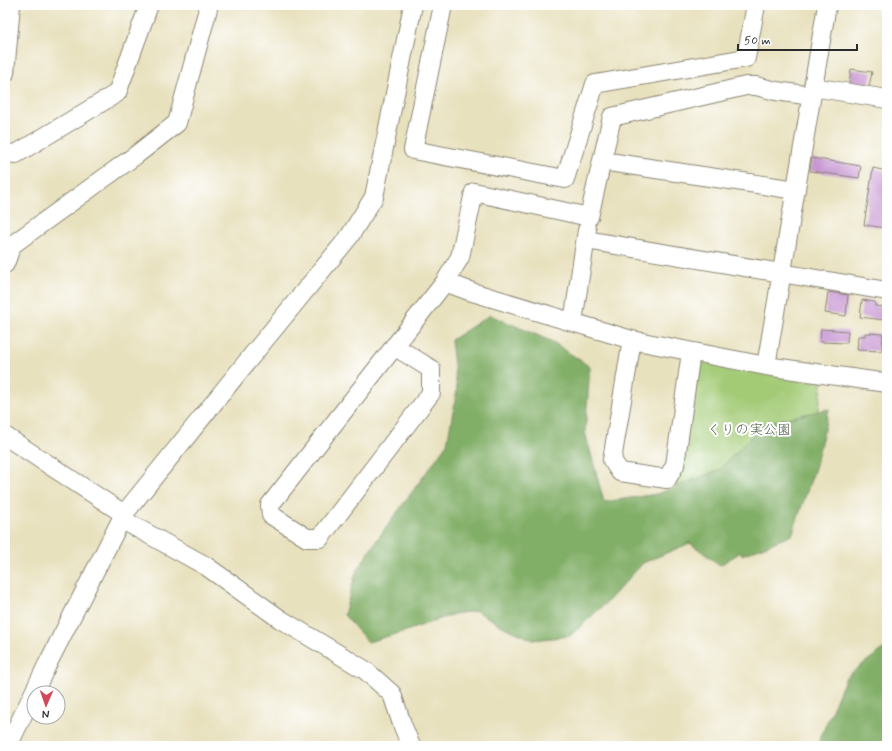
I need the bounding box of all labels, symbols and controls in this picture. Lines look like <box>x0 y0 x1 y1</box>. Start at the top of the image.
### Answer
scale bar <box>738 26 857 52</box>
text: 50 m <box>744 33 771 49</box>
park label: くりの実公園 <box>707 421 791 439</box>
north arrow <box>26 685 66 725</box>
text: N <box>42 707 50 721</box>

